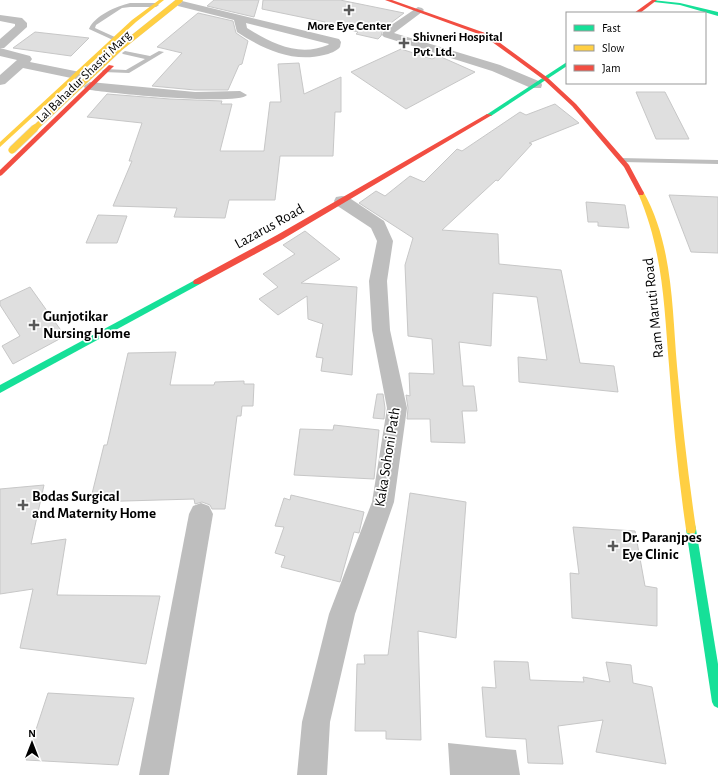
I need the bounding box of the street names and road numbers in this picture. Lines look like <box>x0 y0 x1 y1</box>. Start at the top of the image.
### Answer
street label: Lal Bahadur Shastri Marg <box>34 28 134 125</box>
street label: Lazarus Road <box>232 201 307 252</box>
street label: Ram Maruti Road <box>641 257 666 359</box>
street label: Kaka Sohoni Path <box>372 406 403 508</box>

